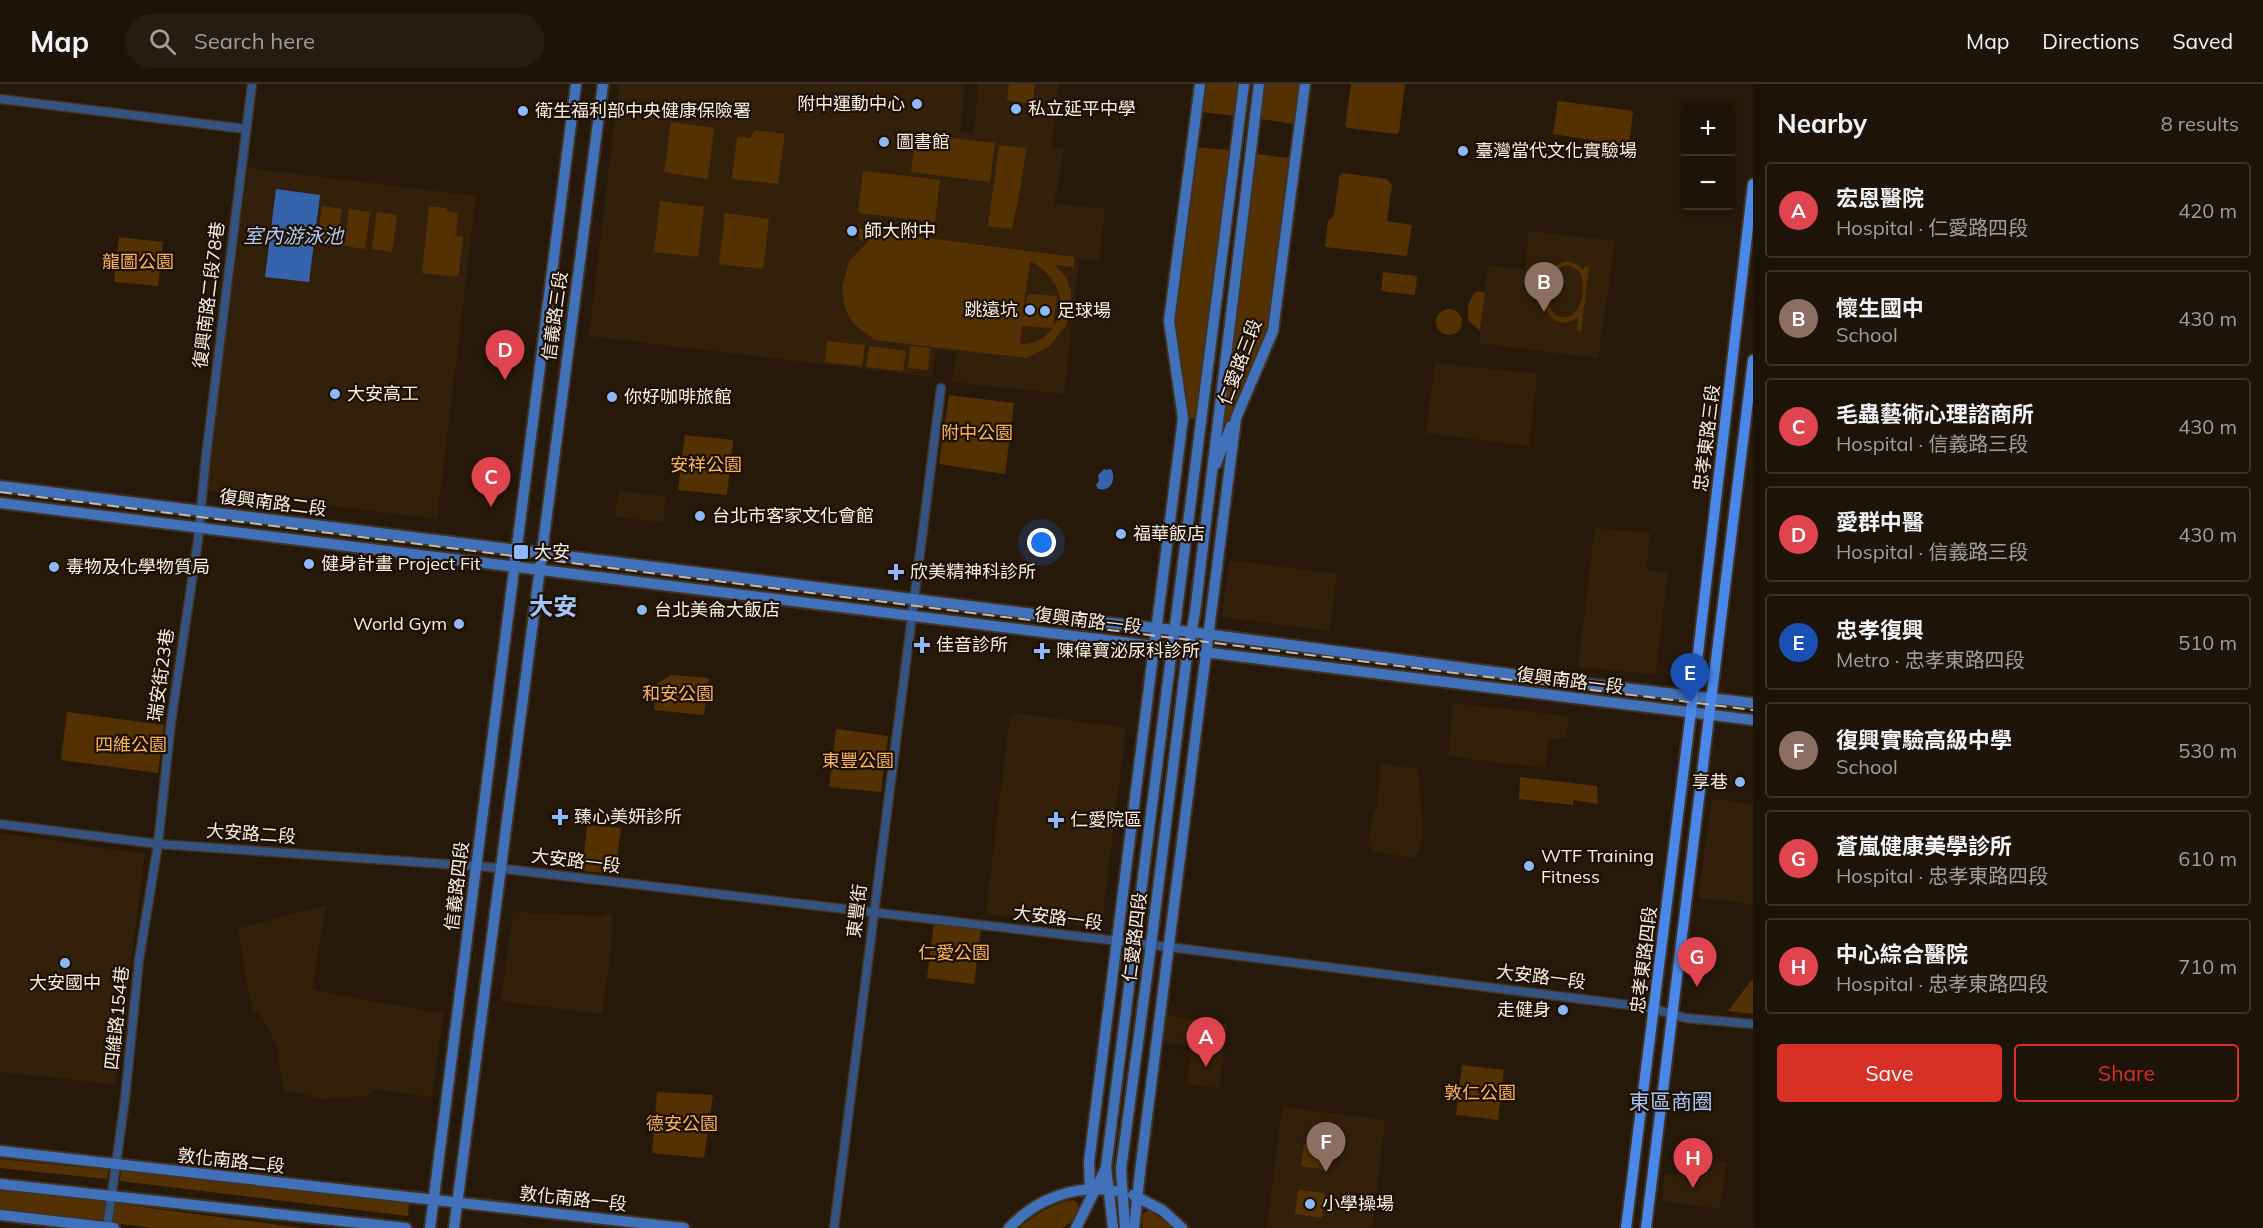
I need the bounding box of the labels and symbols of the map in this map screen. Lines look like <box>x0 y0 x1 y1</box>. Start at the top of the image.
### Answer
place label: 附中運動中心 <box>797 92 905 115</box>
marker: 附中運動中心 <box>910 97 924 111</box>
place label: 私立延平中學 <box>1028 97 1136 120</box>
place label: 衛生福利部中央健康保險署 <box>535 99 751 122</box>
marker: 私立延平中學 <box>1009 102 1023 116</box>
marker: 衛生福利部中央健康保險署 <box>516 104 530 118</box>
place label: 圖書館 <box>896 130 950 153</box>
marker: 圖書館 <box>877 135 891 149</box>
place label: 臺灣當代文化實驗場 <box>1475 139 1637 162</box>
marker: 臺灣當代文化實驗場 <box>1456 144 1470 158</box>
place label: 師大附中 <box>864 219 936 242</box>
street label: 復興南路二段78巷 <box>188 220 229 370</box>
water label: 室內游泳池 <box>243 223 345 248</box>
marker: 師大附中 <box>845 224 859 238</box>
park label: 龍圖公園 <box>102 250 174 273</box>
pin: B <box>1524 262 1564 312</box>
street label: 信義路三段 <box>537 270 572 362</box>
place label: 跳遠坑 <box>964 298 1018 321</box>
place label: 足球場 <box>1057 299 1111 322</box>
marker: 跳遠坑 <box>1023 303 1037 317</box>
marker: 足球場 <box>1038 304 1052 318</box>
street label: 仁愛路三段 <box>1213 316 1266 408</box>
pin: D <box>486 330 524 380</box>
place label: 大安高工 <box>347 382 419 405</box>
street label: 忠孝東路三段 <box>1689 383 1724 493</box>
place label: 你好咖啡旅館 <box>624 385 732 408</box>
marker: 大安高工 <box>328 387 342 401</box>
marker: 你好咖啡旅館 <box>605 390 619 404</box>
park label: 附中公園 <box>941 421 1013 444</box>
park label: 安祥公園 <box>670 453 742 476</box>
pin: C <box>472 458 510 507</box>
street label: 復興南路二段 <box>218 485 328 520</box>
place label: 台北市客家文化會館 <box>712 504 874 527</box>
marker: 台北市客家文化會館 <box>693 509 707 523</box>
place label: 福華飯店 <box>1133 522 1205 545</box>
marker: 福華飯店 <box>1114 527 1128 541</box>
your location <box>1027 528 1056 557</box>
place label: 大安 <box>534 540 570 563</box>
marker: 大安 <box>512 543 530 561</box>
place label: 健身計畫 Project Fit <box>321 552 481 575</box>
place label: 毒物及化學物質局 <box>66 555 210 578</box>
marker: 健身計畫 Project Fit <box>302 557 316 571</box>
marker: 毒物及化學物質局 <box>47 560 61 574</box>
place label: 欣美精神科診所 <box>910 560 1036 583</box>
marker: 欣美精神科診所 <box>887 563 905 581</box>
district label: 大安 <box>529 591 577 621</box>
place label: 台北美侖大飯店 <box>654 598 780 621</box>
marker: 台北美侖大飯店 <box>635 603 649 617</box>
street label: 復興南路一段 <box>1033 603 1143 638</box>
place label: World Gym <box>353 612 447 635</box>
marker: World Gym <box>452 617 466 631</box>
street label: 瑞安街23巷 <box>143 627 178 723</box>
place label: 佳音診所 <box>936 633 1008 656</box>
marker: 佳音診所 <box>913 636 931 654</box>
place label: 陳偉寶泌尿科診所 <box>1056 639 1200 662</box>
marker: 陳偉寶泌尿科診所 <box>1033 642 1051 660</box>
pin: E <box>1670 654 1710 703</box>
street label: 復興南路一段 <box>1515 663 1625 698</box>
park label: 和安公園 <box>642 682 714 705</box>
park label: 四維公園 <box>95 733 167 756</box>
park label: 東豐公園 <box>822 749 894 772</box>
place label: 享巷 <box>1692 770 1728 793</box>
marker: 享巷 <box>1733 775 1747 789</box>
place label: 臻心美妍診所 <box>574 805 682 828</box>
marker: 臻心美妍診所 <box>551 808 569 826</box>
place label: 仁愛院區 <box>1070 808 1142 831</box>
marker: 仁愛院區 <box>1047 811 1065 829</box>
street label: 大安路二段 <box>205 819 297 848</box>
street label: 信義路四段 <box>440 840 473 932</box>
street label: 大安路一段 <box>530 844 622 877</box>
place label: WTF Training Fitness <box>1541 844 1654 888</box>
marker: WTF Training Fitness <box>1522 859 1536 873</box>
street label: 東豐街 <box>842 883 871 939</box>
street label: 仁愛路四段 <box>1118 891 1151 983</box>
street label: 大安路一段 <box>1012 901 1104 934</box>
street label: 忠孝東路四段 <box>1626 905 1661 1015</box>
pin: G <box>1678 938 1716 987</box>
park label: 仁愛公園 <box>918 941 990 964</box>
marker: 大安國中 <box>58 956 72 970</box>
street label: 大安路一段 <box>1495 960 1587 993</box>
street label: 四維路154巷 <box>100 965 133 1071</box>
place label: 大安國中 <box>29 971 101 994</box>
place label: 走健身 <box>1497 998 1551 1021</box>
marker: 走健身 <box>1556 1003 1570 1017</box>
pin: A <box>1186 1018 1226 1067</box>
park label: 敦仁公園 <box>1444 1081 1516 1104</box>
district label: 東區商圈 <box>1629 1088 1713 1114</box>
park label: 德安公園 <box>646 1112 718 1135</box>
pin: F <box>1306 1122 1346 1172</box>
pin: H <box>1674 1138 1712 1188</box>
street label: 敦化南路二段 <box>176 1143 286 1178</box>
street label: 敦化南路一段 <box>518 1181 628 1216</box>
place label: 小學操場 <box>1322 1192 1394 1215</box>
marker: 小學操場 <box>1303 1197 1317 1211</box>

